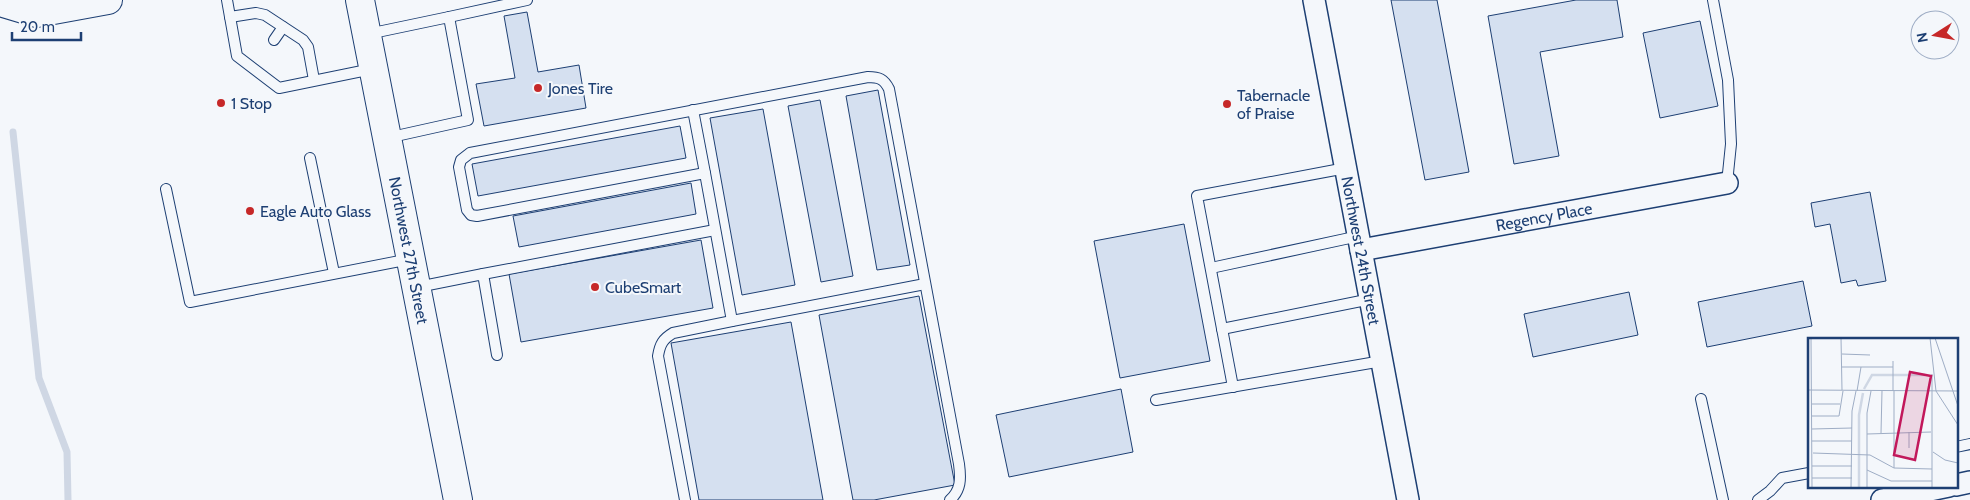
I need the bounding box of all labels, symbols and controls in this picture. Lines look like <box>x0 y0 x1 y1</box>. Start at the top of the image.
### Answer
scale bar <box>12 10 81 42</box>
north arrow <box>1910 10 1960 60</box>
text: 20 m <box>20 18 55 36</box>
text: N <box>1912 31 1932 44</box>
place label: Jones Tire <box>547 79 613 98</box>
marker: Jones Tire <box>532 82 544 94</box>
place label: Tabernacle of Praise <box>1237 86 1310 123</box>
place label: 1 Stop <box>231 94 272 113</box>
marker: 1 Stop <box>215 97 227 109</box>
marker: Tabernacle of Praise <box>1221 98 1233 110</box>
street label: Northwest 27th Street <box>385 175 433 326</box>
street label: Northwest 24th Street <box>1338 175 1384 327</box>
street label: Regency Place <box>1494 198 1594 235</box>
place label: Eagle Auto Glass <box>260 202 372 221</box>
marker: Eagle Auto Glass <box>244 205 256 217</box>
place label: CubeSmart <box>605 278 682 297</box>
marker: CubeSmart <box>589 281 601 293</box>
inset map <box>1808 338 1958 488</box>

